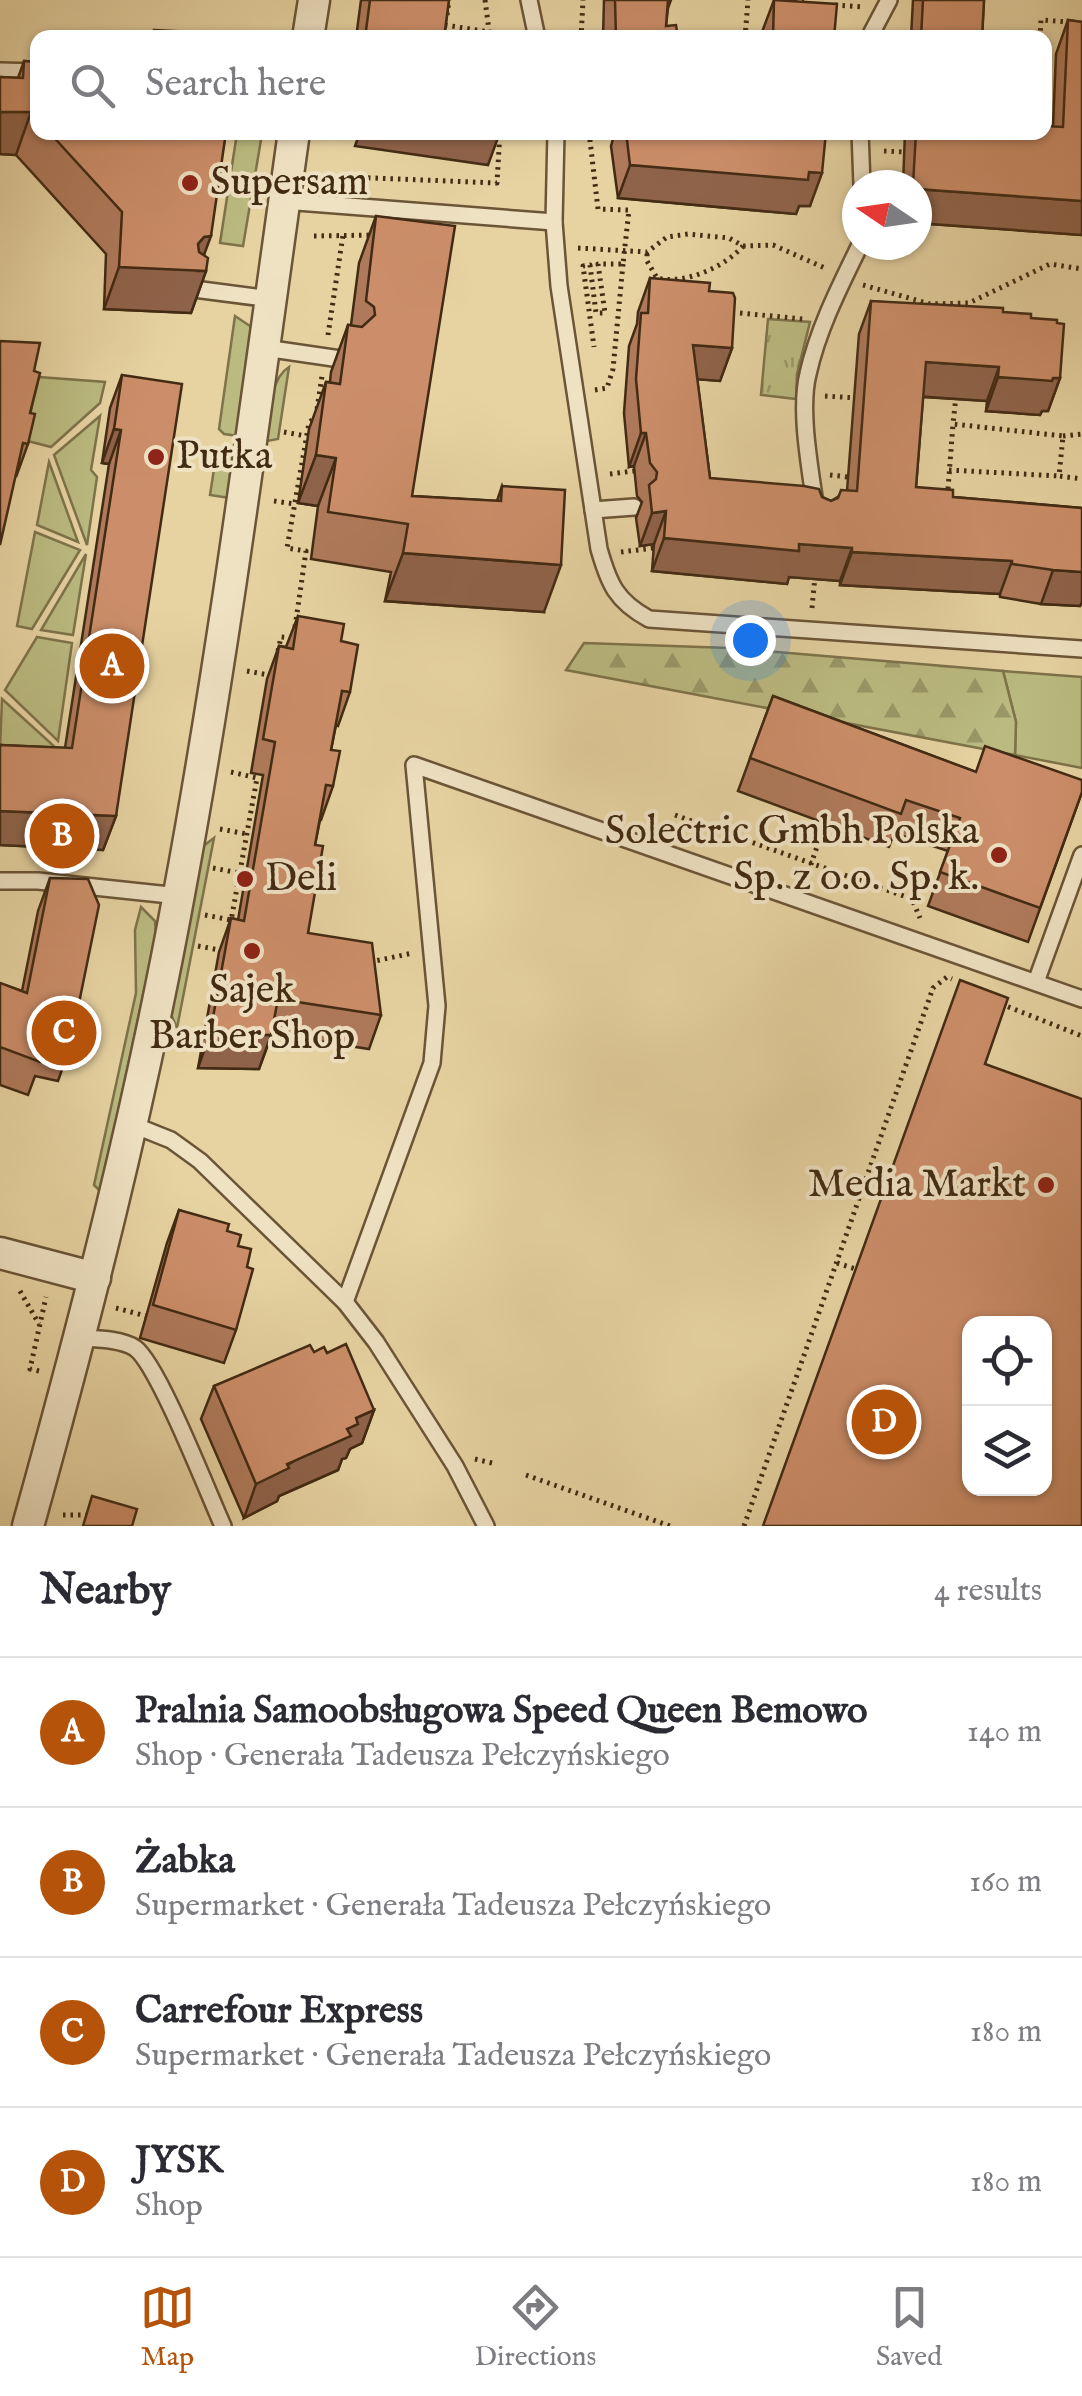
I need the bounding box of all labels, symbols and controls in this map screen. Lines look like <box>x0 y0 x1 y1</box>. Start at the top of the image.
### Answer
search box <box>30 30 1052 140</box>
icon: search <box>65 58 120 113</box>
text: Search here <box>145 61 326 109</box>
place label: Supersam <box>210 158 368 209</box>
north arrow <box>842 170 932 260</box>
marker: Supersam <box>179 172 201 194</box>
place label: Putka <box>176 432 273 483</box>
marker: Putka <box>145 446 167 468</box>
your location <box>725 615 776 666</box>
pin: A <box>80 628 144 704</box>
pin: B <box>30 798 94 874</box>
place label: Solectric Gmbh Polska Sp. z o.o. Sp. k. <box>605 807 980 904</box>
marker: Solectric Gmbh Polska Sp. z o.o. Sp. k. <box>988 844 1010 866</box>
place label: Deli <box>265 854 337 905</box>
marker: Deli <box>234 868 256 890</box>
marker: Sajek Barber Shop <box>241 940 263 962</box>
place label: Sajek Barber Shop <box>149 966 355 1063</box>
pin: C <box>32 996 96 1070</box>
place label: Media Markt <box>808 1160 1026 1211</box>
marker: Media Markt <box>1035 1174 1057 1196</box>
map controls <box>962 1316 1052 1496</box>
button: locate <box>962 1316 1052 1406</box>
pin: D <box>852 1384 916 1460</box>
button: layers <box>962 1406 1052 1496</box>
text: Nearby <box>40 1565 171 1618</box>
text: 4 results <box>934 1571 1042 1612</box>
text: Pralnia Samoobsługowa Speed Queen Bemowo <box>135 1688 868 1736</box>
text: A <box>62 1712 83 1753</box>
text: 140 m <box>967 1712 1042 1753</box>
text: Shop · Generała Tadeusza Pełczyńskiego <box>135 1736 670 1777</box>
text: Żabka <box>135 1838 235 1886</box>
text: B <box>62 1862 83 1903</box>
text: 160 m <box>969 1862 1042 1903</box>
text: Supermarket · Generała Tadeusza Pełczyńskiego <box>135 1886 771 1927</box>
text: Carrefour Express <box>135 1988 423 2036</box>
text: C <box>61 2012 84 2053</box>
text: 180 m <box>970 2012 1042 2053</box>
text: Supermarket · Generała Tadeusza Pełczyńskiego <box>135 2036 771 2077</box>
text: JYSK <box>135 2138 223 2186</box>
text: D <box>60 2162 85 2203</box>
text: 180 m <box>970 2162 1042 2203</box>
text: Shop <box>135 2186 203 2227</box>
tab: Map <box>140 2280 195 2375</box>
tab: Directions <box>474 2280 596 2375</box>
tab: Saved <box>876 2280 942 2375</box>

